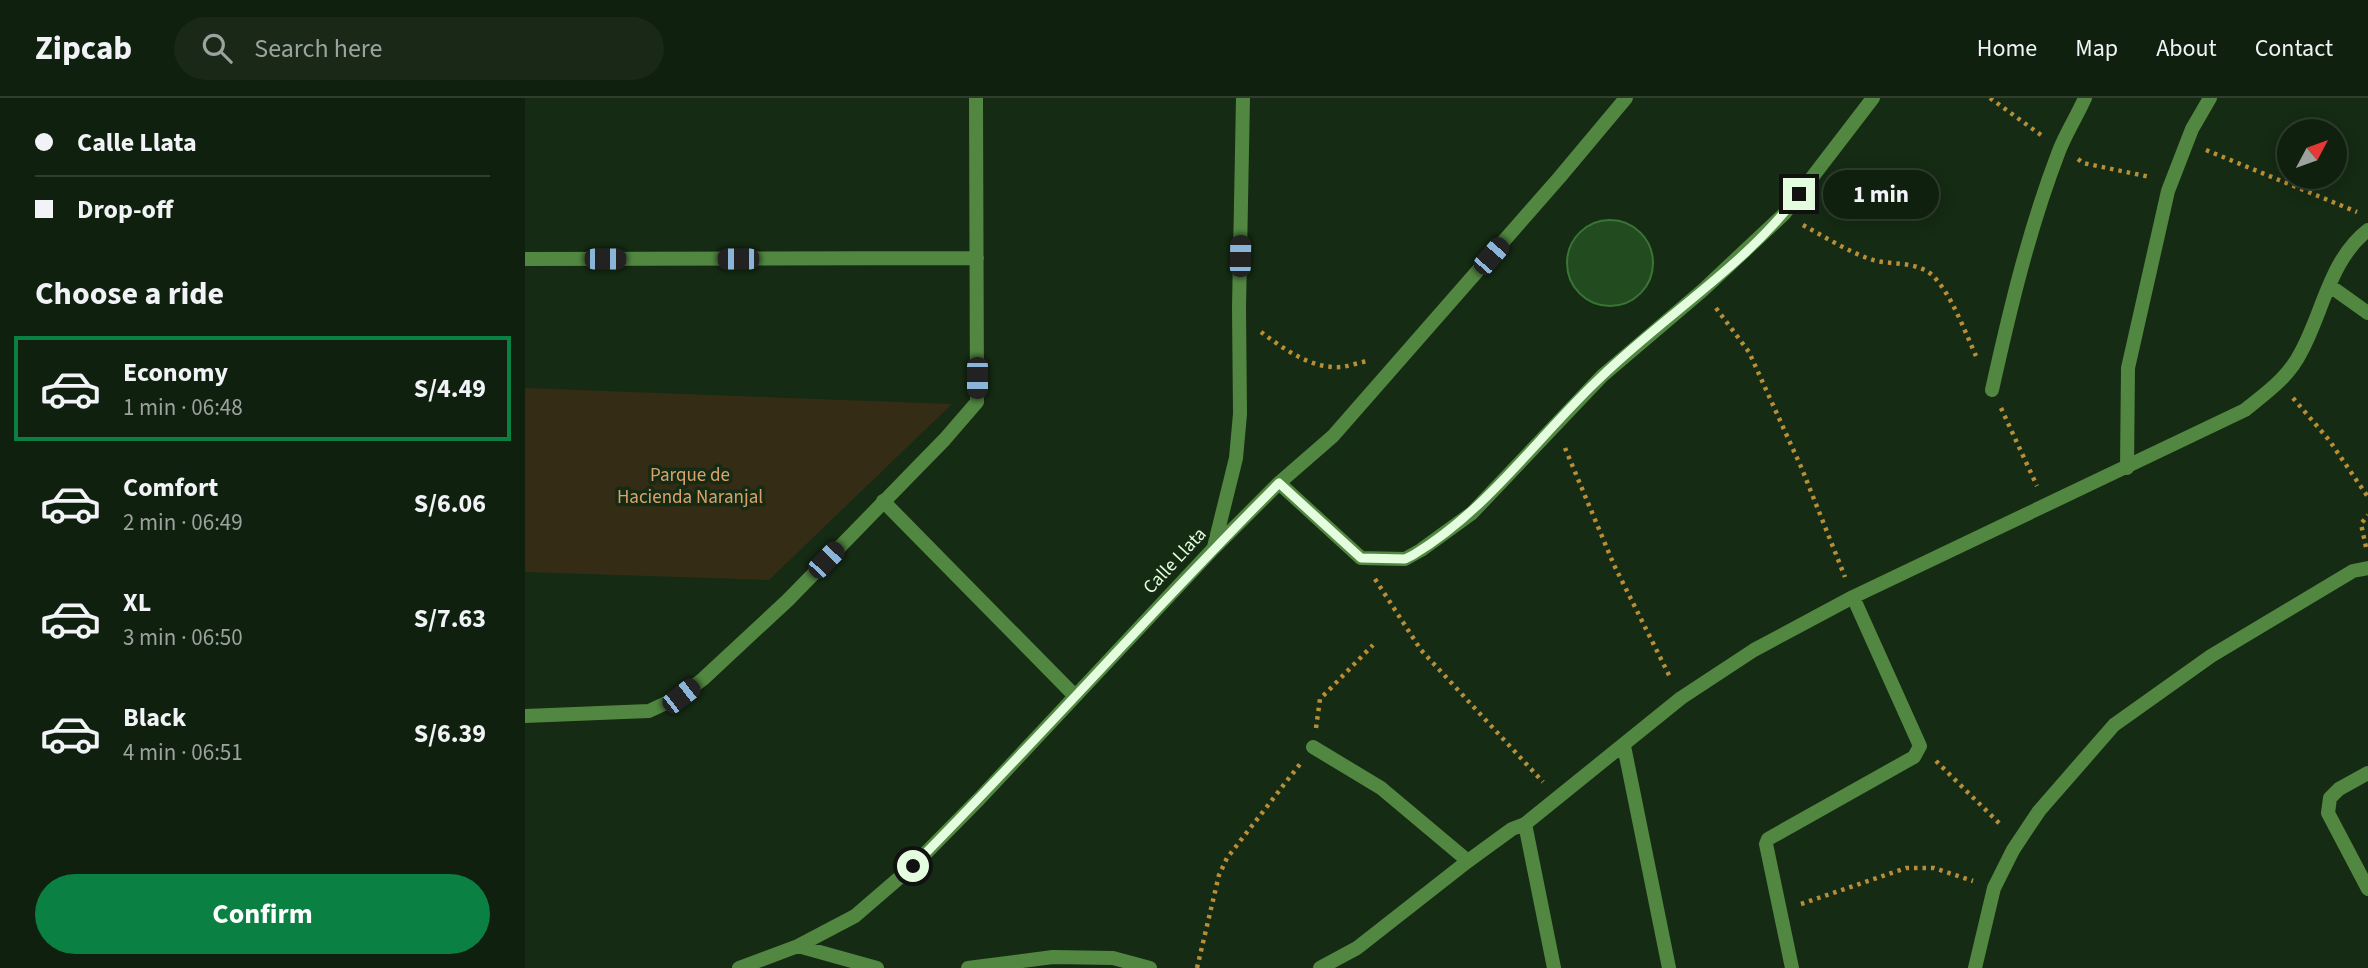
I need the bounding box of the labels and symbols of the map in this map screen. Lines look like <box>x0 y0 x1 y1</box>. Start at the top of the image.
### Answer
north arrow <box>2277 119 2347 189</box>
callout: 1 min <box>1823 170 1939 218</box>
route end <box>1783 178 1815 210</box>
car <box>1470 233 1513 279</box>
car <box>1230 235 1251 277</box>
car <box>585 249 627 270</box>
car <box>718 249 760 270</box>
car <box>967 357 988 399</box>
park label: Parque de Hacienda Naranjal <box>617 462 763 511</box>
street label: Calle Llata <box>1137 522 1213 600</box>
car <box>804 538 849 582</box>
car <box>658 675 705 717</box>
route start <box>897 850 929 882</box>

